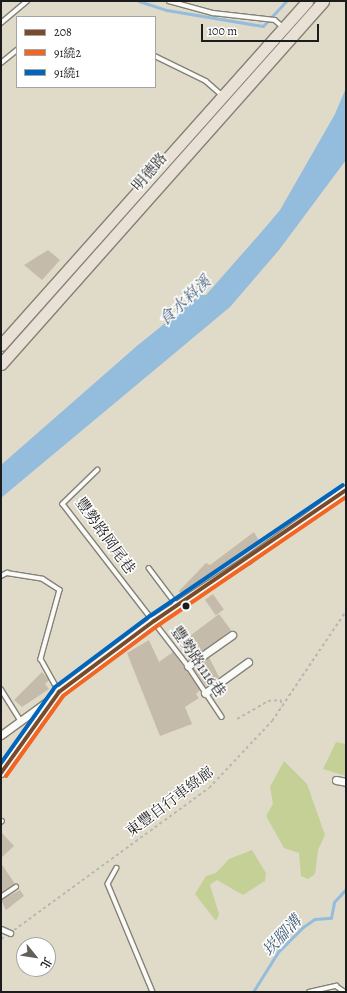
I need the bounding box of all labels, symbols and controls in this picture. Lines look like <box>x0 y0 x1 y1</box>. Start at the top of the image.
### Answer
legend <box>16 16 156 88</box>
scale bar <box>203 16 321 42</box>
text: 100 m <box>208 23 237 39</box>
text: 208 <box>54 24 72 40</box>
text: 91繞2 <box>54 45 81 61</box>
text: 91繞1 <box>54 65 80 81</box>
street label: 明德路 <box>128 149 172 195</box>
water label: 食水嵙溪 <box>155 272 215 330</box>
street label: 豐勢路岡尾巷 <box>71 494 139 578</box>
unlabelled marker <box>181 601 191 611</box>
street label: 豐勢路1116巷 <box>167 623 229 701</box>
street label: 東豐自行車綠廊 <box>123 763 217 841</box>
water label: 崁腳溝 <box>259 912 305 960</box>
north arrow <box>16 937 56 977</box>
text: 北 <box>37 954 55 971</box>

